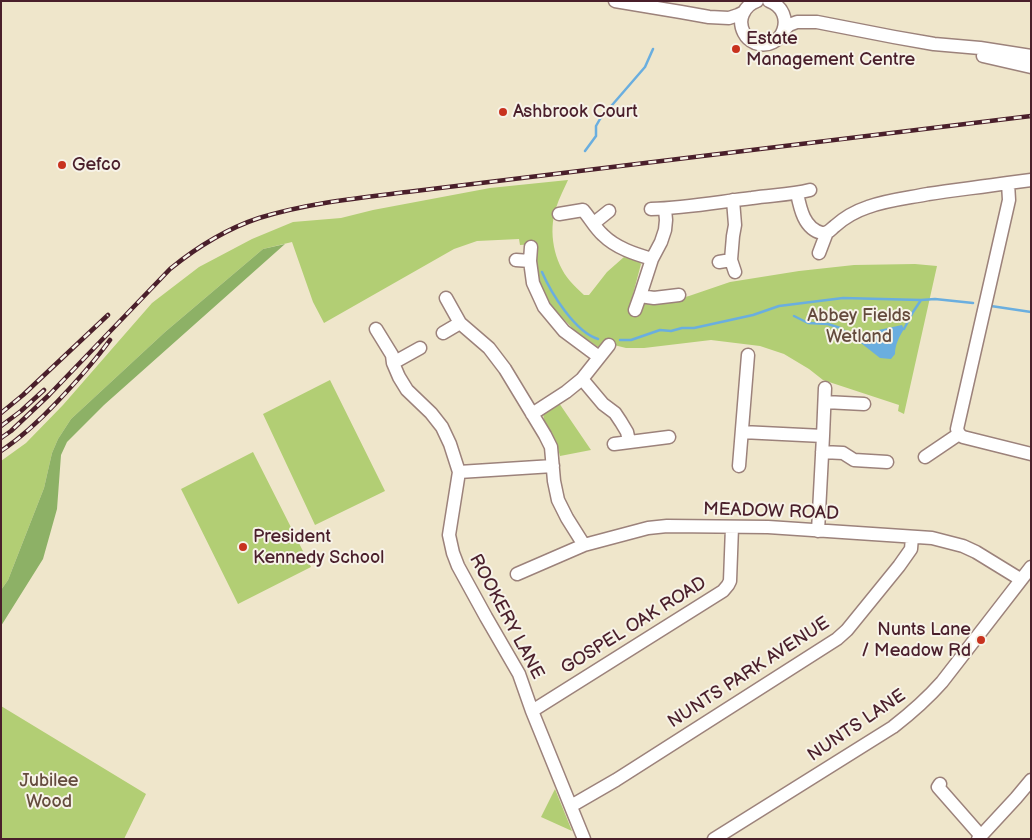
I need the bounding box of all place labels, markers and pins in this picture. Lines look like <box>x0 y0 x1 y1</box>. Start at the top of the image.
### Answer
place label: Estate Management Centre <box>746 28 915 70</box>
marker: Estate Management Centre <box>730 43 742 55</box>
place label: Ashbrook Court <box>513 101 638 123</box>
marker: Ashbrook Court <box>497 106 509 118</box>
place label: Gefco <box>72 154 121 176</box>
marker: Gefco <box>56 159 68 171</box>
place label: President Kennedy School <box>253 526 384 568</box>
marker: President Kennedy School <box>237 541 249 553</box>
place label: Nunts Lane / Meadow Rd <box>861 619 971 662</box>
marker: Nunts Lane / Meadow Rd <box>975 634 987 646</box>

